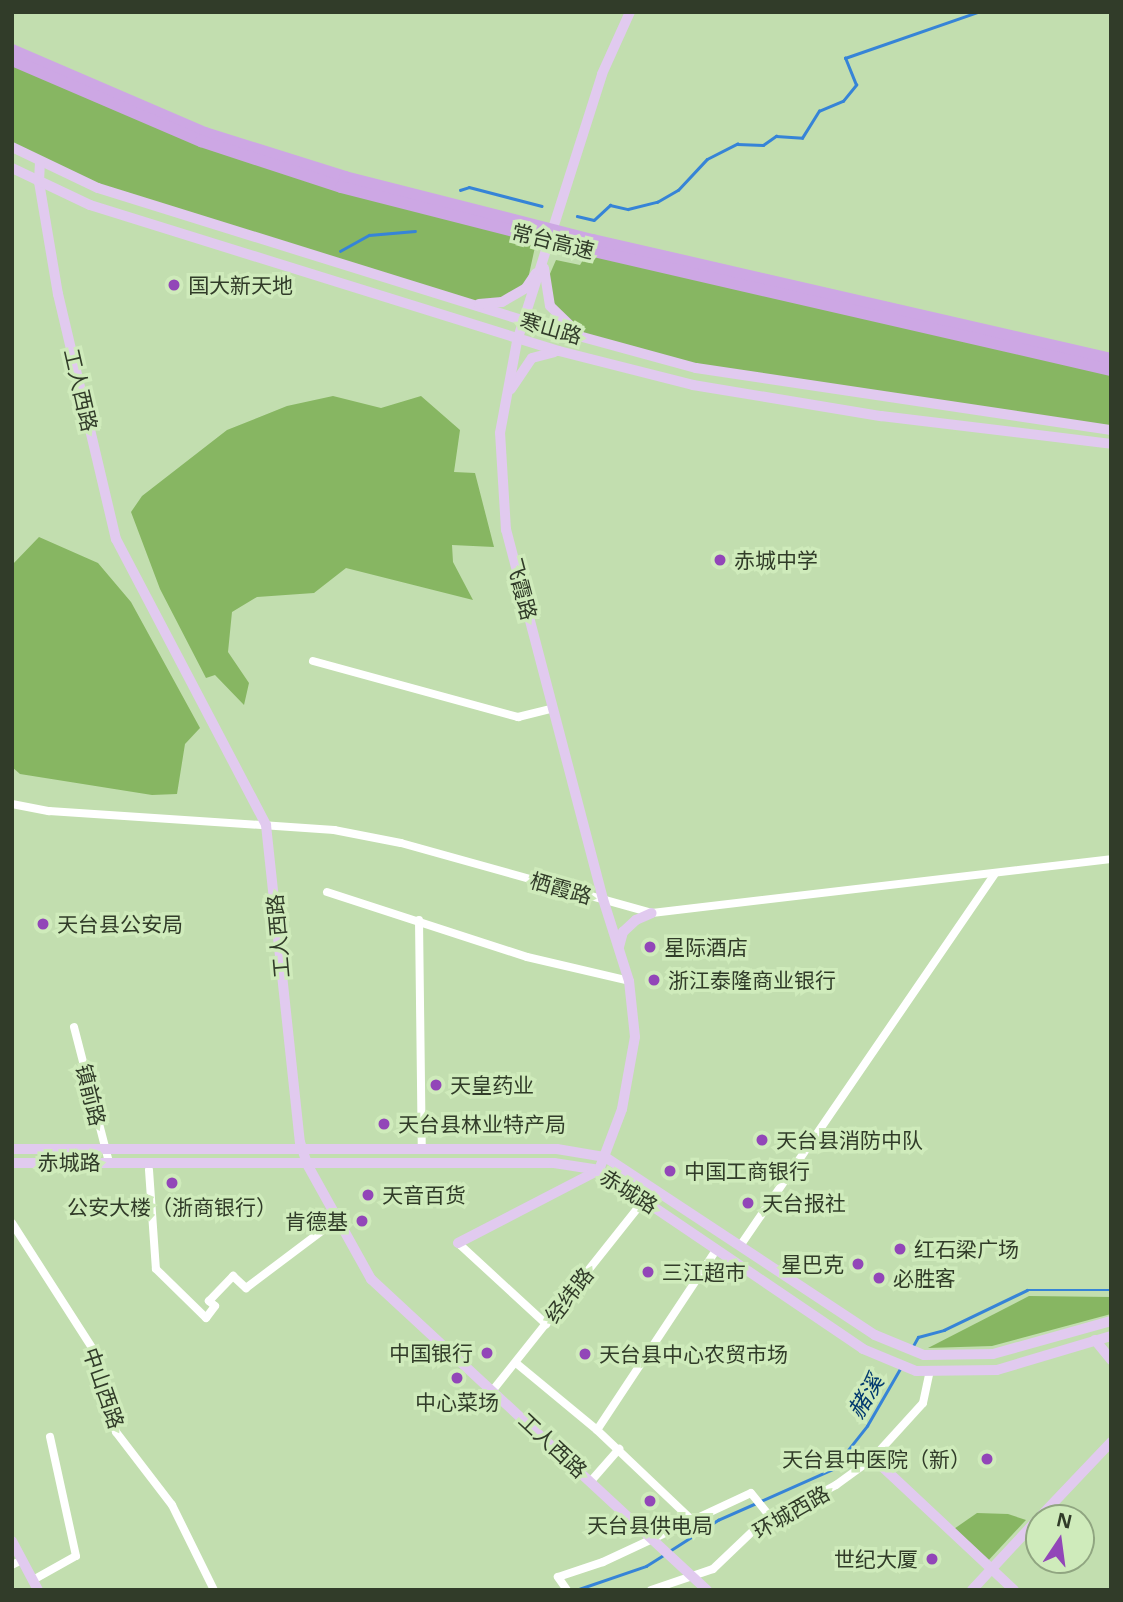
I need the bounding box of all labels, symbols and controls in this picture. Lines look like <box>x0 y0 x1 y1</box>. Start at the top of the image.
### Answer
street label: 常台高速 <box>509 219 597 263</box>
place label: 国大新天地 <box>188 272 293 298</box>
marker: 国大新天地 <box>166 277 182 293</box>
street label: 寒山路 <box>517 307 585 349</box>
street label: 工人西路 <box>59 346 103 434</box>
place label: 赤城中学 <box>734 547 818 573</box>
marker: 赤城中学 <box>712 552 728 568</box>
street label: 飞霞路 <box>502 555 542 623</box>
street label: 栖霞路 <box>527 867 595 909</box>
street label: 工人西路 <box>262 893 294 979</box>
place label: 天台县公安局 <box>57 911 183 937</box>
marker: 天台县公安局 <box>35 916 51 932</box>
place label: 星际酒店 <box>664 934 748 960</box>
marker: 星际酒店 <box>642 939 658 955</box>
place label: 浙江泰隆商业银行 <box>668 967 836 993</box>
marker: 浙江泰隆商业银行 <box>646 972 662 988</box>
street label: 镇前路 <box>71 1061 111 1129</box>
place label: 天皇药业 <box>450 1072 534 1098</box>
marker: 天皇药业 <box>428 1077 444 1093</box>
place label: 天台县林业特产局 <box>398 1111 566 1137</box>
marker: 天台县林业特产局 <box>376 1116 392 1132</box>
place label: 天台县消防中队 <box>776 1127 923 1153</box>
marker: 天台县消防中队 <box>754 1132 770 1148</box>
street label: 赤城路 <box>38 1149 100 1175</box>
place label: 中国工商银行 <box>684 1158 810 1184</box>
marker: 中国工商银行 <box>662 1163 678 1179</box>
street label: 赤城路 <box>596 1164 662 1218</box>
marker: 公安大楼（浙商银行） <box>164 1175 180 1191</box>
place label: 天音百货 <box>382 1182 466 1208</box>
marker: 天音百货 <box>360 1187 376 1203</box>
place label: 天台报社 <box>762 1190 846 1216</box>
place label: 公安大楼（浙商银行） <box>67 1194 277 1220</box>
marker: 天台报社 <box>740 1195 756 1211</box>
place label: 肯德基 <box>285 1208 348 1234</box>
marker: 肯德基 <box>354 1213 370 1229</box>
place label: 红石梁广场 <box>914 1236 1019 1262</box>
marker: 红石梁广场 <box>892 1241 908 1257</box>
place label: 星巴克 <box>781 1251 844 1277</box>
marker: 星巴克 <box>850 1256 866 1272</box>
place label: 三江超市 <box>662 1259 746 1285</box>
street label: 经纬路 <box>540 1262 598 1328</box>
marker: 三江超市 <box>640 1264 656 1280</box>
place label: 必胜客 <box>893 1265 956 1291</box>
marker: 必胜客 <box>871 1270 887 1286</box>
place label: 中国银行 <box>389 1340 473 1366</box>
place label: 天台县中心农贸市场 <box>599 1341 788 1367</box>
street label: 中山西路 <box>78 1344 130 1432</box>
marker: 中国银行 <box>479 1345 495 1361</box>
marker: 天台县中心农贸市场 <box>577 1346 593 1362</box>
water label: 赭溪 <box>841 1369 889 1423</box>
marker: 中心菜场 <box>449 1370 465 1386</box>
place label: 中心菜场 <box>415 1389 499 1415</box>
street label: 工人西路 <box>514 1407 592 1483</box>
place label: 天台县中医院（新） <box>782 1446 971 1472</box>
marker: 天台县中医院（新） <box>977 1449 997 1469</box>
street label: 环城西路 <box>748 1480 834 1544</box>
marker: 天台县供电局 <box>642 1493 658 1509</box>
north arrow <box>1025 1504 1095 1574</box>
text: N <box>1054 1506 1075 1535</box>
place label: 天台县供电局 <box>587 1512 713 1538</box>
place label: 世纪大厦 <box>834 1546 918 1572</box>
marker: 世纪大厦 <box>924 1551 940 1567</box>

